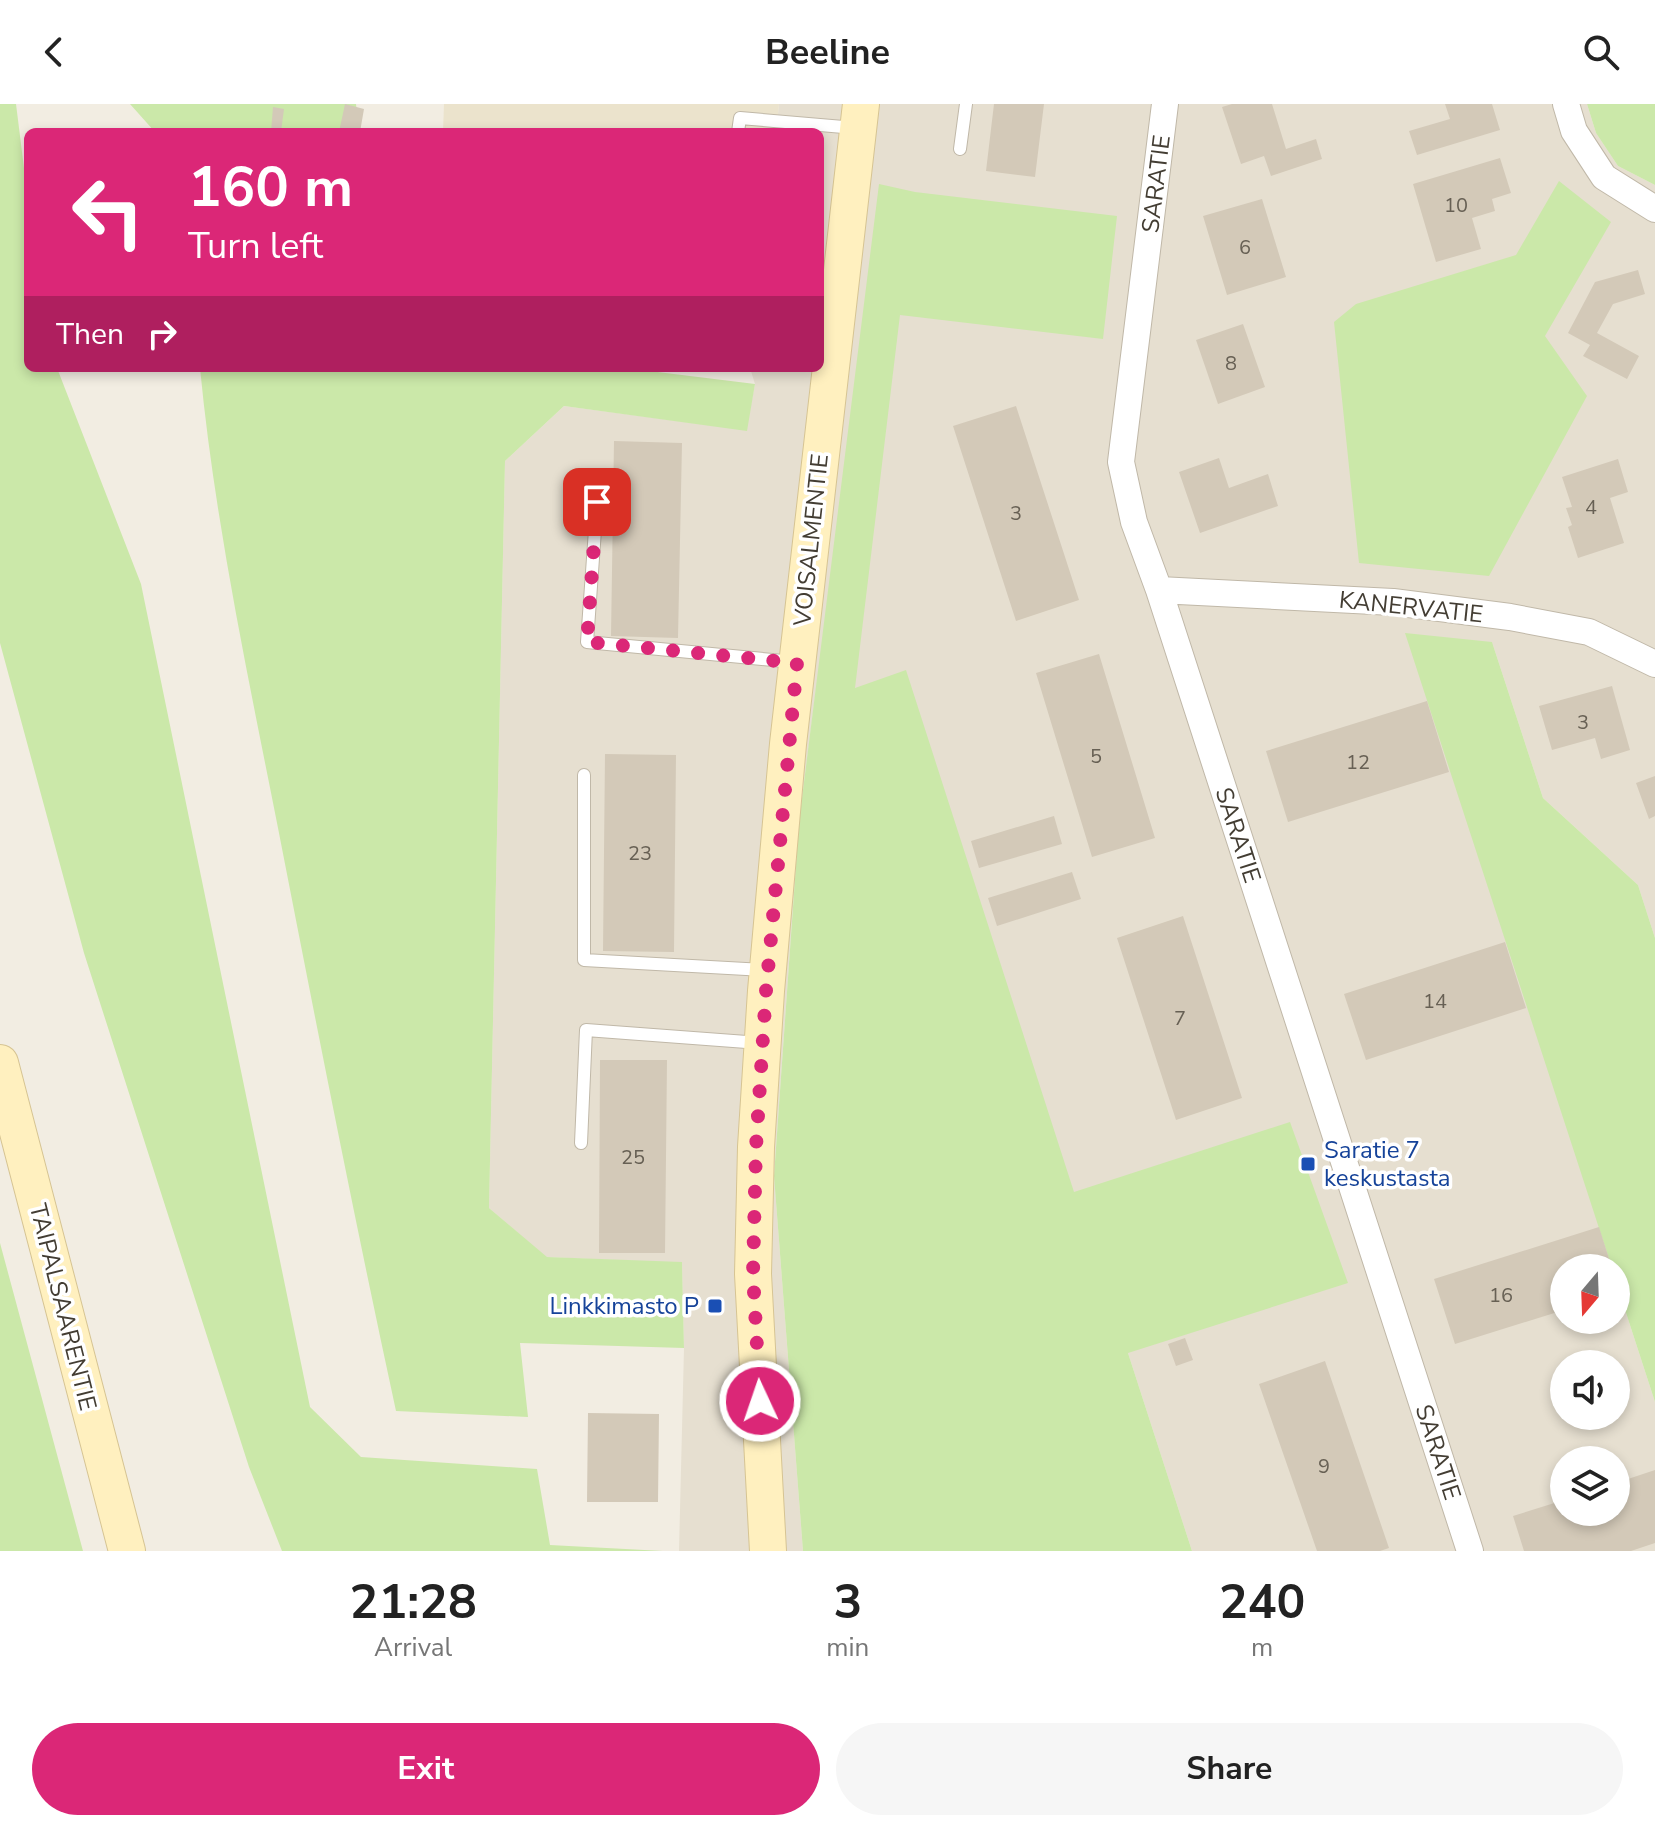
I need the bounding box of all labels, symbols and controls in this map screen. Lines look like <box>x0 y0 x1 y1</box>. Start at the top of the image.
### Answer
text: Beeline <box>765 28 890 77</box>
icon: back <box>32 30 76 74</box>
icon: search <box>1579 30 1623 74</box>
street label: SARATIE <box>1134 133 1178 235</box>
text: 160 m <box>188 149 353 226</box>
icon: left <box>56 160 160 264</box>
house number: 10 <box>1444 192 1468 219</box>
text: Turn left <box>188 222 323 271</box>
house number: 6 <box>1239 234 1251 261</box>
icon: right <box>140 312 184 356</box>
text: Then <box>56 314 124 355</box>
house number: 8 <box>1225 350 1237 377</box>
street label: VOISALMENTIE <box>786 452 836 629</box>
pin <box>563 468 631 536</box>
icon: arrive <box>575 480 619 524</box>
house number: 4 <box>1585 494 1597 521</box>
house number: 3 <box>1010 500 1022 527</box>
street label: KANERVATIE <box>1337 584 1485 630</box>
house number: 3 <box>1577 709 1589 736</box>
house number: 5 <box>1090 743 1102 770</box>
house number: 12 <box>1346 749 1370 776</box>
street label: SARATIE <box>1208 783 1268 887</box>
house number: 23 <box>628 840 652 867</box>
house number: 14 <box>1423 988 1447 1015</box>
house number: 7 <box>1174 1005 1186 1032</box>
place label: Saratie 7 keskustasta <box>1324 1134 1451 1194</box>
house number: 25 <box>621 1144 645 1171</box>
marker: Saratie 7 keskustasta <box>1299 1155 1317 1173</box>
street label: TAIPALSAARENTIE <box>22 1200 104 1414</box>
north arrow <box>1550 1254 1630 1334</box>
map controls <box>1550 1254 1630 1526</box>
house number: 16 <box>1489 1282 1513 1309</box>
place label: Linkkimasto P <box>550 1290 699 1322</box>
marker: Linkkimasto P <box>706 1297 724 1315</box>
button: sound <box>1550 1350 1630 1430</box>
position arrow <box>718 1359 802 1443</box>
street label: SARATIE <box>1408 1400 1468 1504</box>
button: layers <box>1550 1446 1630 1526</box>
house number: 9 <box>1318 1453 1330 1480</box>
text: 21:28 <box>350 1569 477 1635</box>
text: 3 <box>833 1569 862 1635</box>
text: 240 <box>1219 1569 1305 1635</box>
text: Arrival <box>374 1630 452 1665</box>
text: min <box>826 1630 869 1665</box>
text: m <box>1251 1630 1273 1665</box>
button: Exit <box>32 1723 820 1815</box>
button: Share <box>836 1723 1623 1815</box>

